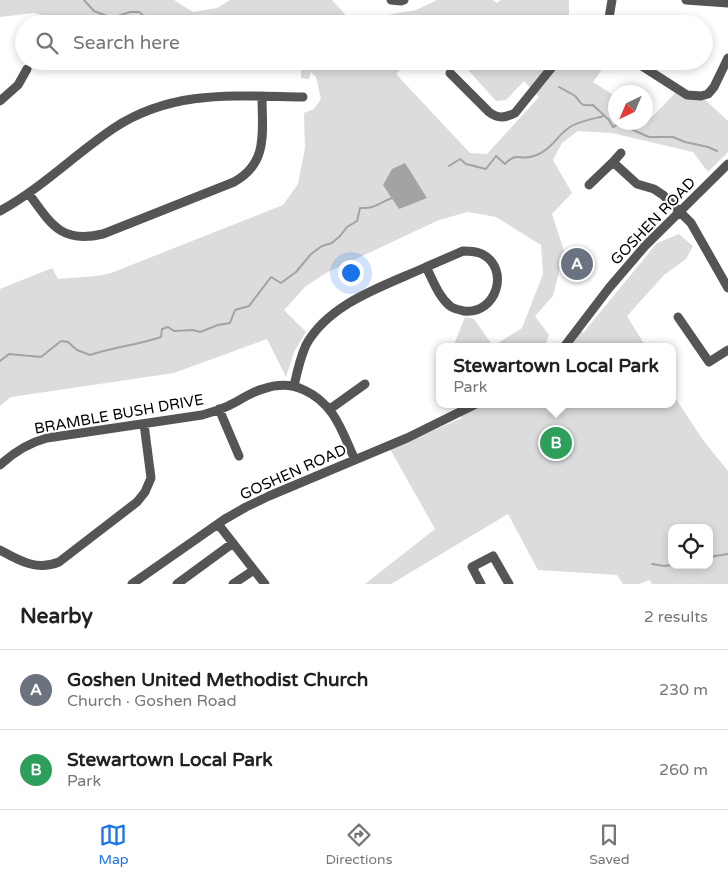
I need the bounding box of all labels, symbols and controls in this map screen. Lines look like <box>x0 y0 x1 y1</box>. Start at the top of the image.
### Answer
search box <box>15 15 713 70</box>
icon: search <box>33 29 61 57</box>
text: Search here <box>73 32 180 54</box>
north arrow <box>608 85 653 130</box>
street label: GOSHEN ROAD <box>607 173 699 269</box>
pin: A <box>561 245 593 283</box>
your location <box>338 260 364 286</box>
popup <box>436 343 676 408</box>
text: Stewartown Local Park <box>453 355 659 377</box>
text: Park <box>453 377 487 397</box>
street label: BRAMBLE BUSH DRIVE <box>33 390 205 438</box>
pin: B <box>540 424 572 462</box>
street label: GOSHEN ROAD <box>237 440 349 504</box>
map controls <box>668 524 713 569</box>
button: locate <box>668 524 713 569</box>
text: Nearby <box>20 604 93 629</box>
text: 2 results <box>644 607 708 627</box>
text: Goshen United Methodist Church <box>67 669 368 691</box>
text: A <box>30 680 42 700</box>
text: 230 m <box>659 680 708 700</box>
text: Church · Goshen Road <box>67 691 237 711</box>
text: Stewartown Local Park <box>67 749 273 771</box>
text: B <box>30 760 42 780</box>
text: 260 m <box>659 760 708 780</box>
text: Park <box>67 771 101 791</box>
tab: Map <box>98 821 129 868</box>
tab: Directions <box>325 821 392 868</box>
tab: Saved <box>589 821 630 868</box>

